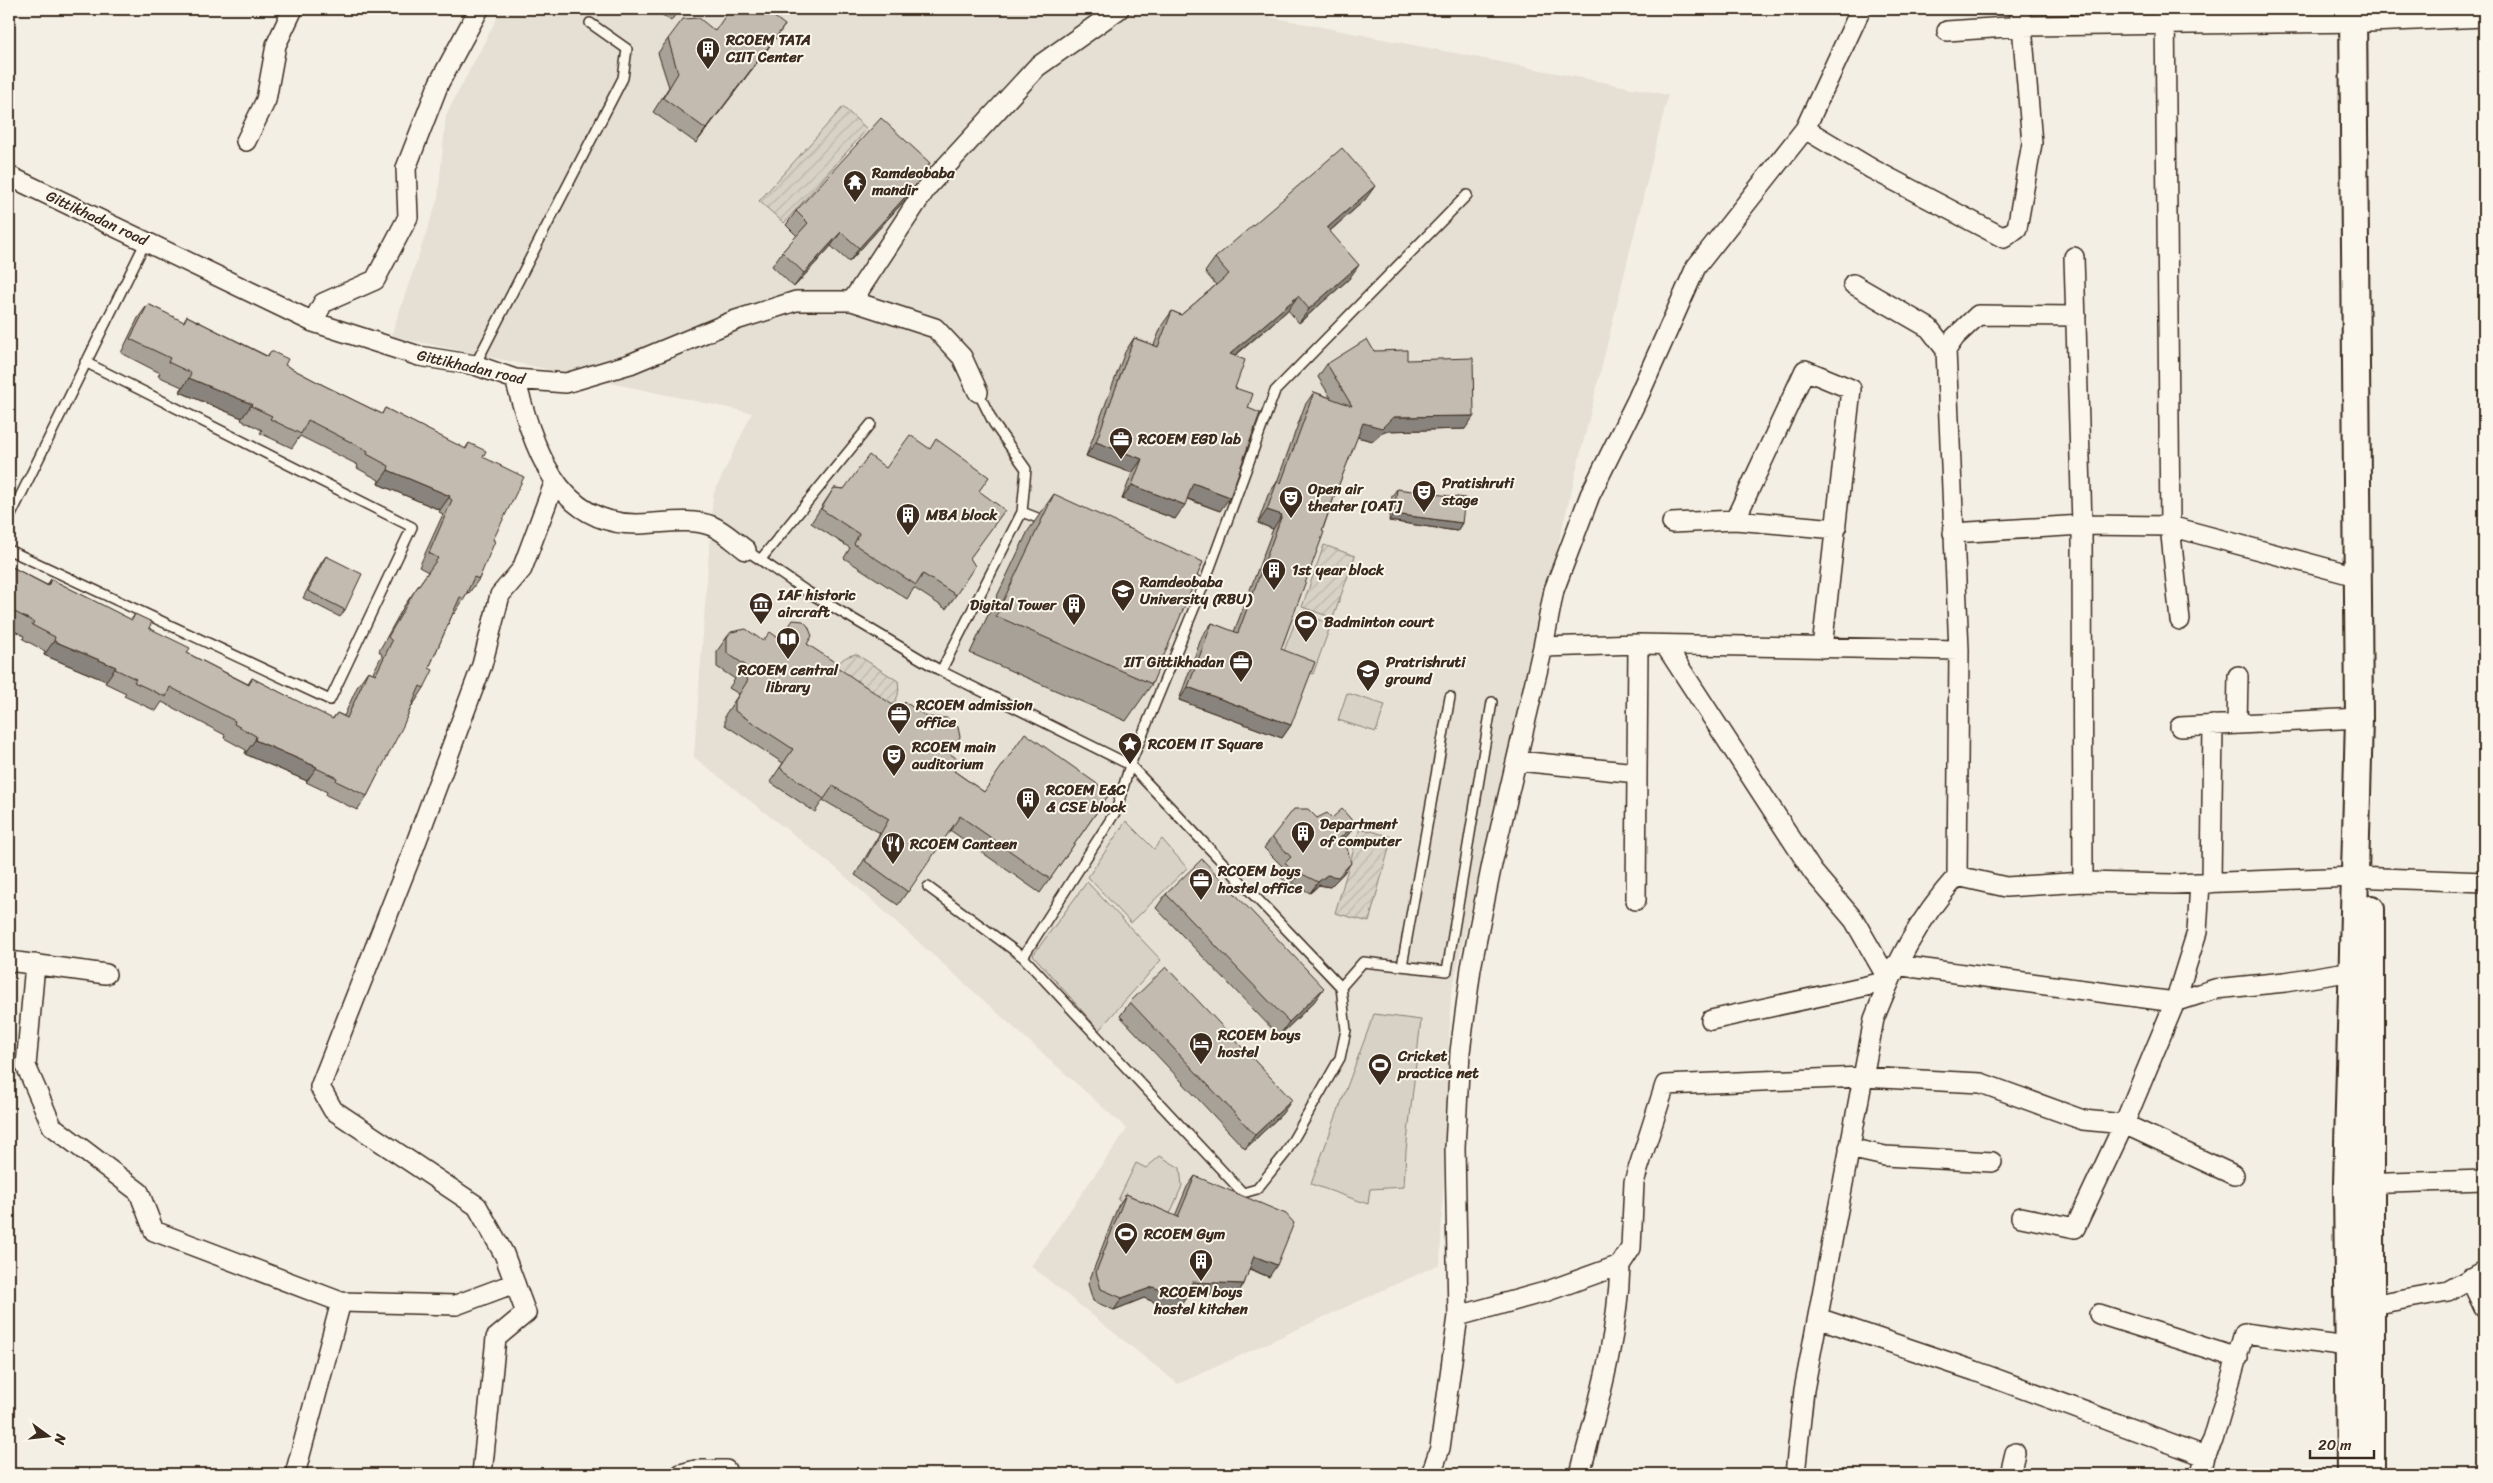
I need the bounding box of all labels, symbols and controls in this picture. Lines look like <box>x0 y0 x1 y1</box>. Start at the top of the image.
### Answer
place label: RCOEM TATA CIIT Center <box>725 27 811 70</box>
building icon: RCOEM TATA CIIT Center <box>695 36 721 70</box>
place label: Ramdeobaba mandir <box>871 160 955 203</box>
temple icon: Ramdeobaba mandir <box>842 169 868 203</box>
street label: Gittikhadan road <box>42 183 153 253</box>
street label: Gittikhadan road <box>414 342 529 392</box>
office icon: RCOEM EGD lab <box>1108 426 1134 460</box>
place label: RCOEM EGD lab <box>1137 426 1241 452</box>
place label: Pratishruti stage <box>1441 470 1515 513</box>
place label: Open air theater [OAT] <box>1307 476 1404 519</box>
theatre icon: Pratishruti stage <box>1411 479 1437 513</box>
theatre icon: Open air theater [OAT] <box>1278 485 1304 519</box>
building icon: MBA block <box>895 502 921 536</box>
place label: MBA block <box>925 502 998 528</box>
building icon: 1st year block <box>1261 557 1287 591</box>
place label: 1st year block <box>1292 557 1385 583</box>
place label: Ramdeobaba University (RBU) <box>1139 569 1253 612</box>
school or university icon: Ramdeobaba University (RBU) <box>1110 578 1136 612</box>
place label: IAF historic aircraft <box>777 582 857 625</box>
museum icon: IAF historic aircraft <box>748 591 774 625</box>
place label: Digital Tower <box>970 592 1058 618</box>
building icon: Digital Tower <box>1061 592 1087 626</box>
sports icon: Badminton court <box>1293 609 1319 643</box>
place label: Badminton court <box>1324 609 1435 635</box>
library icon: RCOEM central library <box>775 626 801 660</box>
place label: IIT Gittikhadan <box>1123 649 1225 675</box>
office icon: IIT Gittikhadan <box>1228 649 1254 683</box>
place label: Pratrishruti ground <box>1384 649 1466 692</box>
place label: RCOEM central library <box>737 657 839 700</box>
school or university icon: Pratrishruti ground <box>1355 658 1381 692</box>
place label: RCOEM admission office <box>915 692 1033 735</box>
office icon: RCOEM admission office <box>886 701 912 735</box>
place icon: RCOEM IT Square <box>1117 731 1143 765</box>
place label: RCOEM IT Square <box>1147 731 1264 757</box>
place label: RCOEM main auditorium <box>911 734 997 777</box>
theatre icon: RCOEM main auditorium <box>881 743 907 777</box>
place label: RCOEM E&C & CSE block <box>1045 777 1127 820</box>
building icon: RCOEM E&C & CSE block <box>1015 786 1041 820</box>
place label: Department of computer <box>1320 811 1403 854</box>
building icon: Department of computer <box>1290 820 1316 854</box>
restaurant icon: RCOEM Canteen <box>880 831 906 865</box>
place label: RCOEM Canteen <box>909 831 1018 857</box>
place label: RCOEM boys hostel office <box>1217 858 1303 901</box>
office icon: RCOEM boys hostel office <box>1188 867 1214 901</box>
place label: RCOEM boys hostel <box>1217 1022 1301 1065</box>
hotel icon: RCOEM boys hostel <box>1188 1031 1214 1065</box>
place label: Cricket practice net <box>1397 1043 1479 1086</box>
sports icon: Cricket practice net <box>1367 1052 1393 1086</box>
sports icon: RCOEM Gym <box>1113 1221 1139 1255</box>
place label: RCOEM Gym <box>1143 1221 1226 1247</box>
building icon: RCOEM boys hostel kitchen <box>1188 1248 1214 1282</box>
place label: RCOEM boys hostel kitchen <box>1153 1279 1249 1322</box>
north arrow <box>22 1410 72 1460</box>
scale bar <box>2310 1428 2374 1460</box>
text: N <box>47 1430 74 1447</box>
text: 20 m <box>2318 1432 2352 1458</box>

